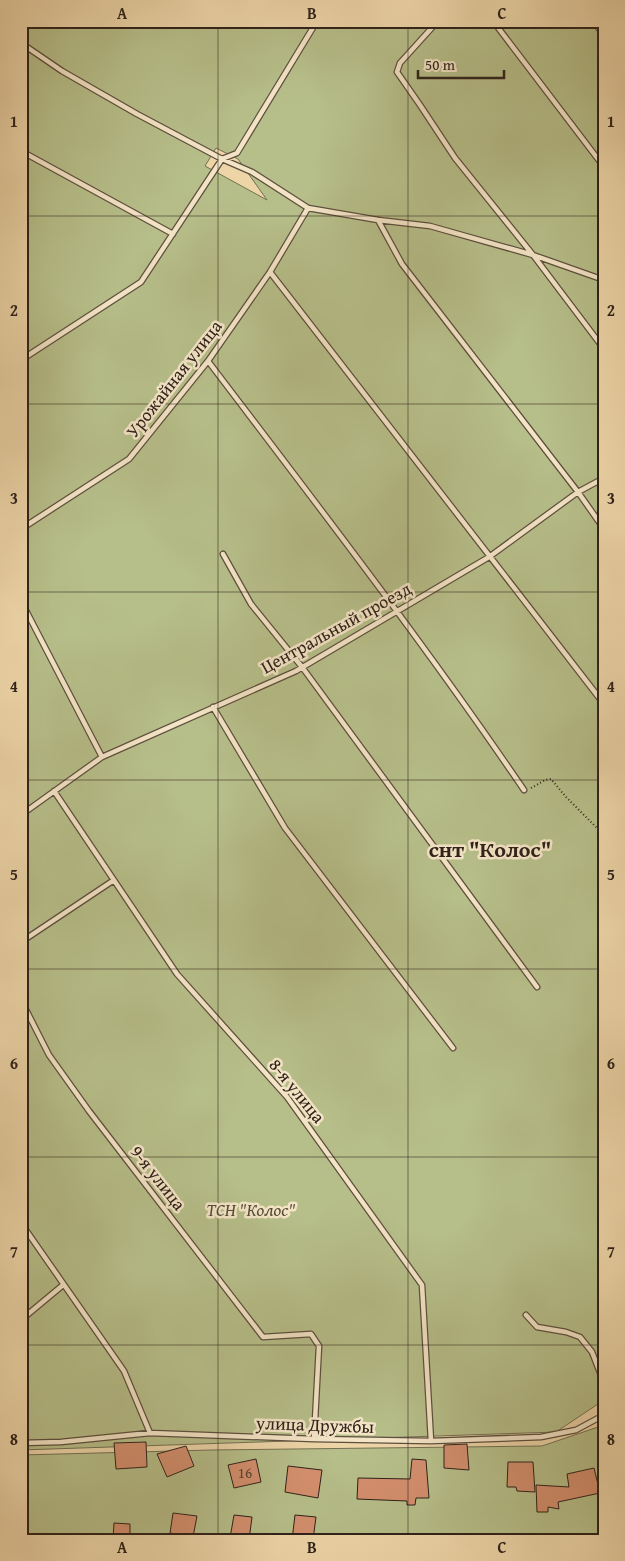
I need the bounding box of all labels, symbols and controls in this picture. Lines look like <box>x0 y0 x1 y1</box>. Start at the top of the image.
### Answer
text: A <box>117 1 128 25</box>
text: B <box>307 1 317 25</box>
text: C <box>497 1 507 25</box>
scale bar <box>418 48 504 80</box>
text: 50 m <box>425 54 456 75</box>
text: 1 <box>10 109 18 133</box>
text: 1 <box>607 109 615 133</box>
text: 2 <box>10 298 18 322</box>
text: 2 <box>607 298 615 322</box>
street label: Урожайная улица <box>119 314 229 443</box>
text: 3 <box>10 486 18 510</box>
text: 3 <box>607 486 615 510</box>
street label: Центральный проезд <box>255 575 416 680</box>
text: 4 <box>10 674 18 698</box>
text: 4 <box>607 674 615 698</box>
district label: снт "Колос" <box>429 833 551 865</box>
text: 5 <box>10 862 18 886</box>
text: 5 <box>607 862 615 886</box>
text: 6 <box>10 1051 18 1075</box>
text: 6 <box>607 1051 615 1075</box>
street label: 8-я улица <box>263 1052 332 1129</box>
street label: 9-я улица <box>124 1139 193 1216</box>
park label: ТСН "Колос" <box>206 1196 296 1223</box>
text: 7 <box>10 1239 18 1263</box>
text: 7 <box>607 1239 615 1263</box>
street label: улица Дружбы <box>255 1409 375 1440</box>
text: 8 <box>10 1427 18 1451</box>
text: 8 <box>607 1427 615 1451</box>
house number: 16 <box>238 1462 252 1483</box>
text: A <box>117 1535 128 1559</box>
text: B <box>307 1535 317 1559</box>
text: C <box>497 1535 507 1559</box>

